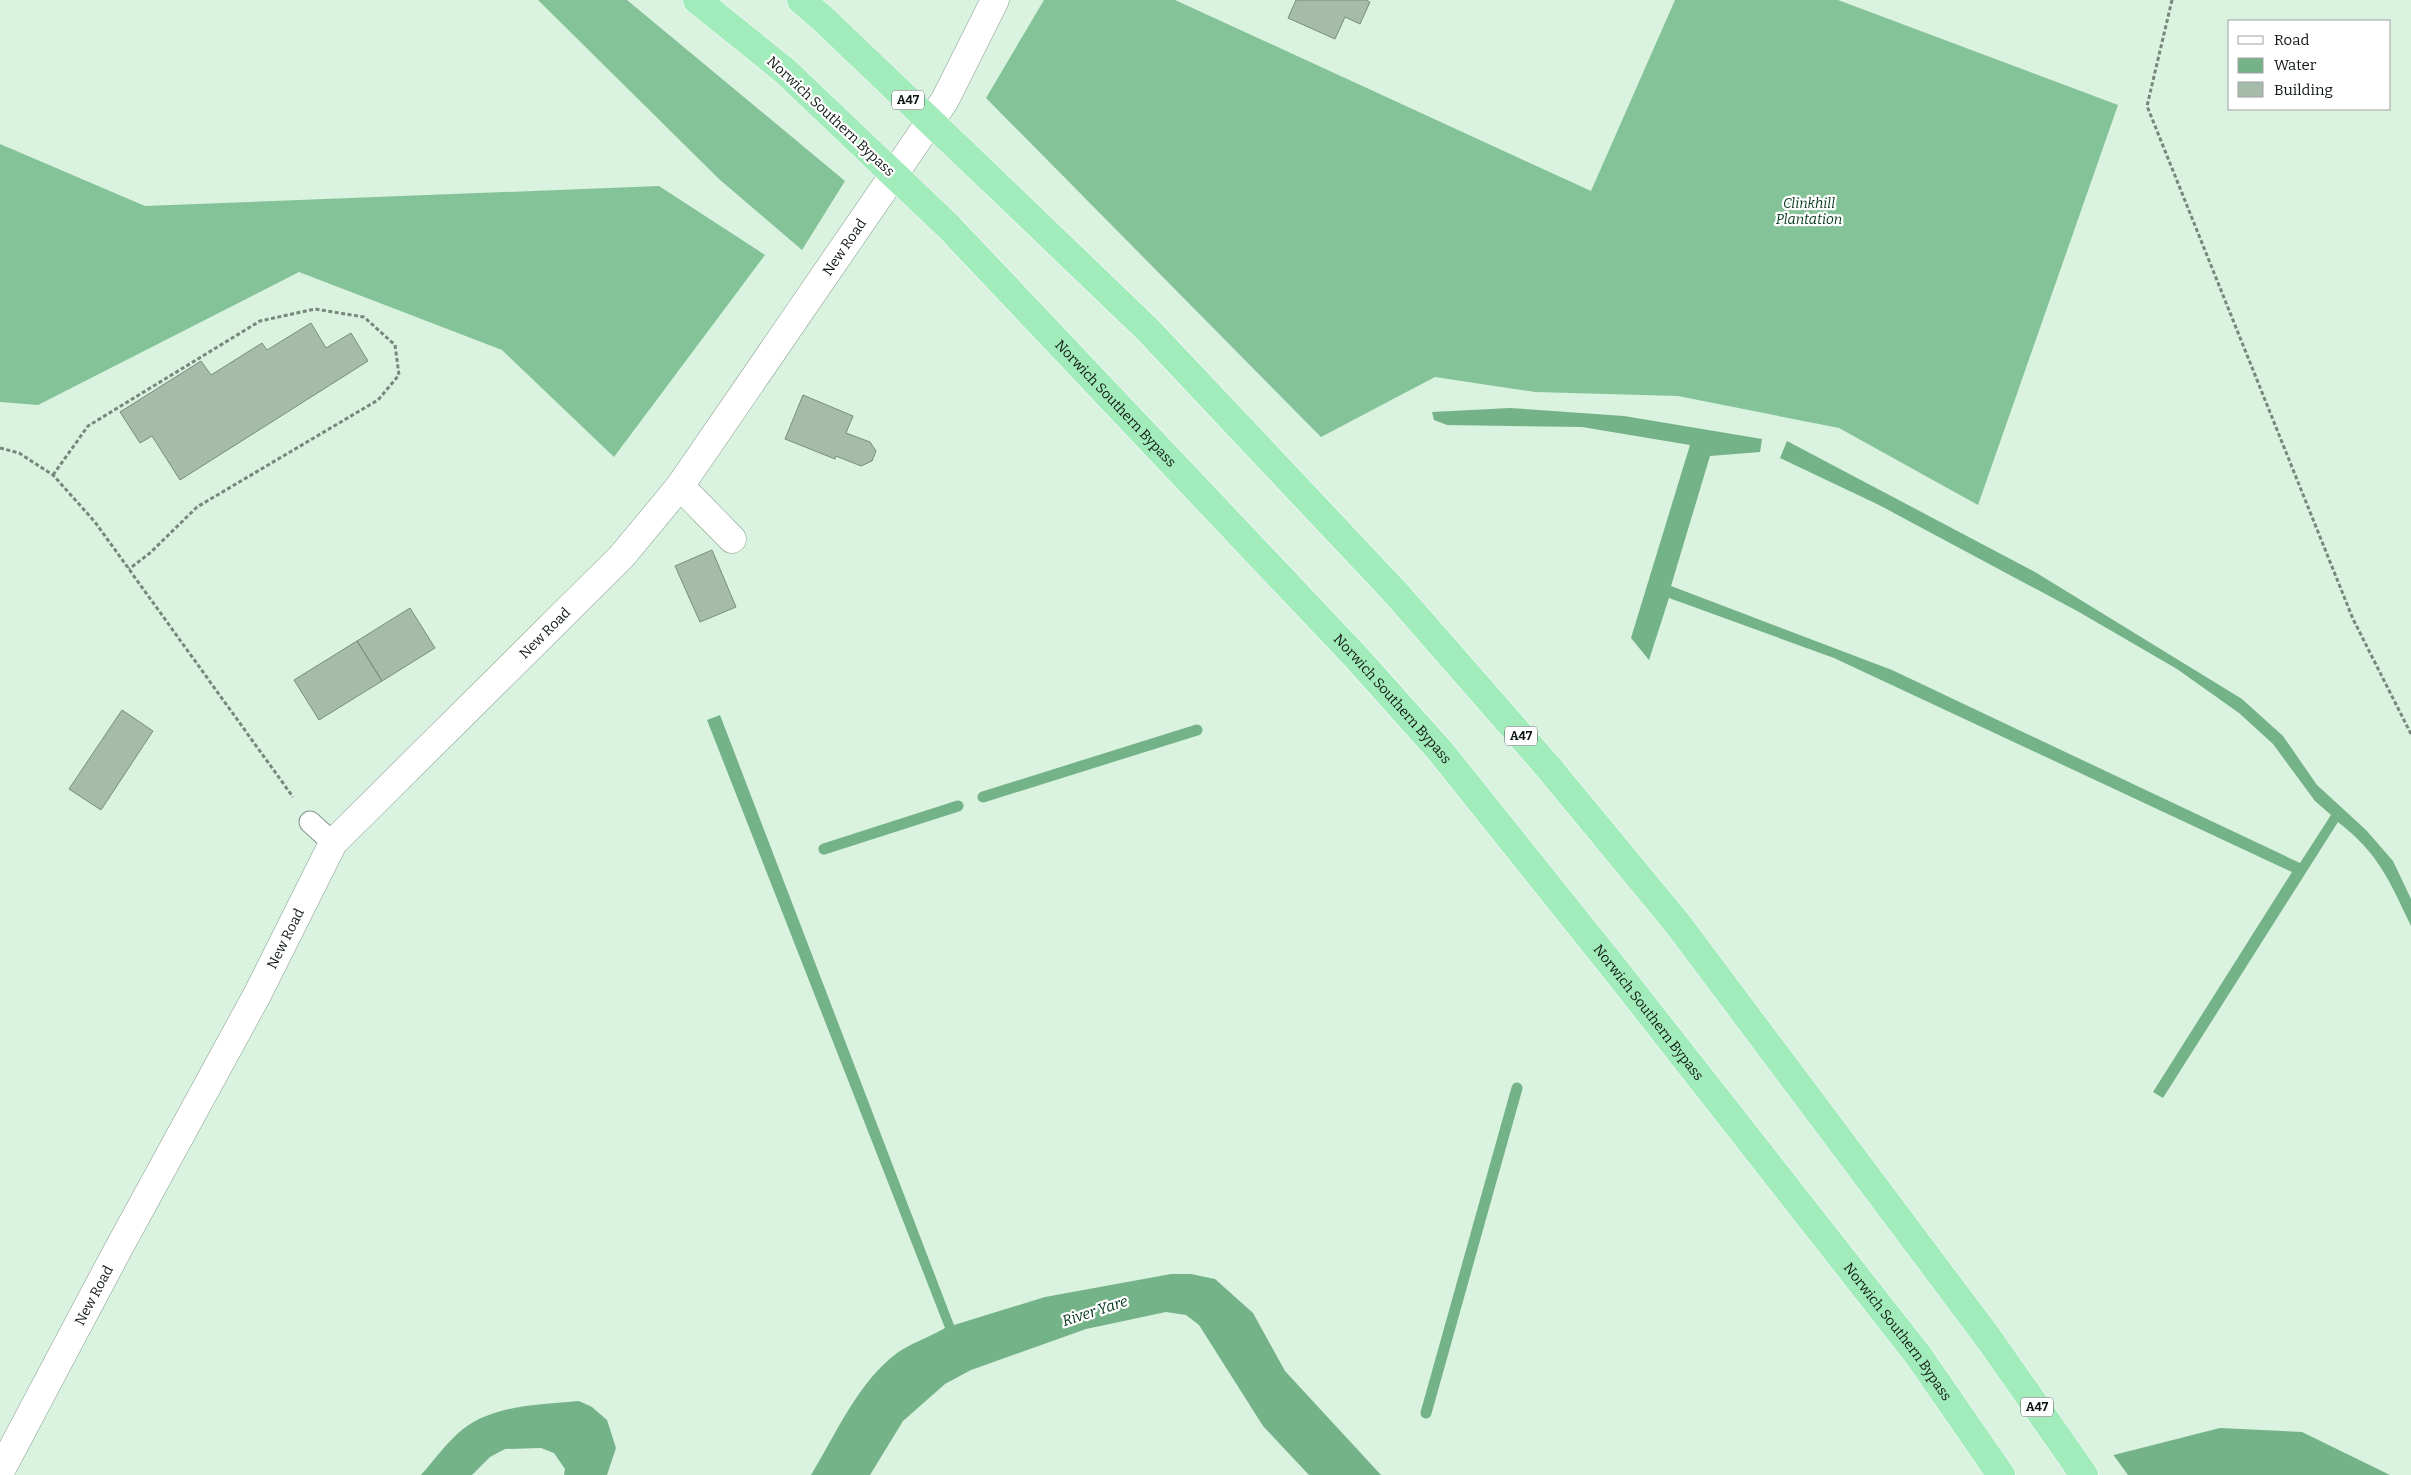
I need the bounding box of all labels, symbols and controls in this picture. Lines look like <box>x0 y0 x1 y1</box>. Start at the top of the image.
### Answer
legend <box>2228 20 2391 110</box>
text: Road <box>2274 31 2309 49</box>
street label: Norwich Southern Bypass <box>763 53 898 180</box>
text: Water <box>2274 56 2317 74</box>
text: Building <box>2274 81 2333 99</box>
road number: A47 <box>892 90 924 110</box>
park label: Clinkhill Plantation <box>1776 195 1842 228</box>
street label: New Road <box>819 215 870 279</box>
street label: Norwich Southern Bypass <box>1051 337 1179 471</box>
street label: New Road <box>516 604 574 662</box>
street label: Norwich Southern Bypass <box>1330 631 1455 767</box>
road number: A47 <box>1505 726 1537 746</box>
street label: New Road <box>264 906 308 972</box>
street label: Norwich Southern Bypass <box>1590 941 1707 1084</box>
street label: Norwich Southern Bypass <box>1840 1260 1955 1404</box>
street label: New Road <box>71 1263 117 1328</box>
water label: River Yare <box>1060 1292 1130 1330</box>
road number: A47 <box>2021 1398 2053 1416</box>

